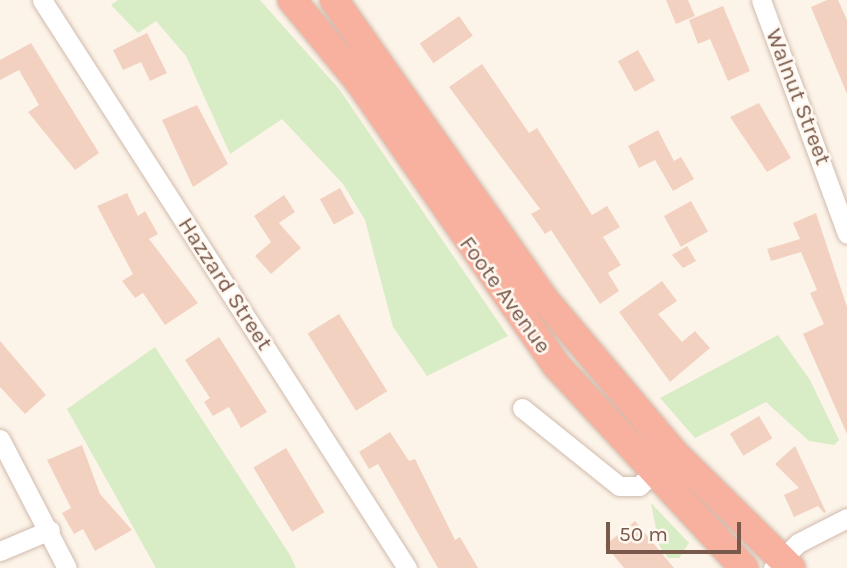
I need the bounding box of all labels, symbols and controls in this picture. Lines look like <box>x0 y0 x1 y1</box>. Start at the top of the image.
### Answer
street label: Walnut Street <box>759 25 837 169</box>
street label: Hazzard Street <box>172 212 278 356</box>
street label: Foote Avenue <box>453 231 557 359</box>
scale bar <box>609 508 744 552</box>
text: 50 m <box>619 522 668 546</box>

